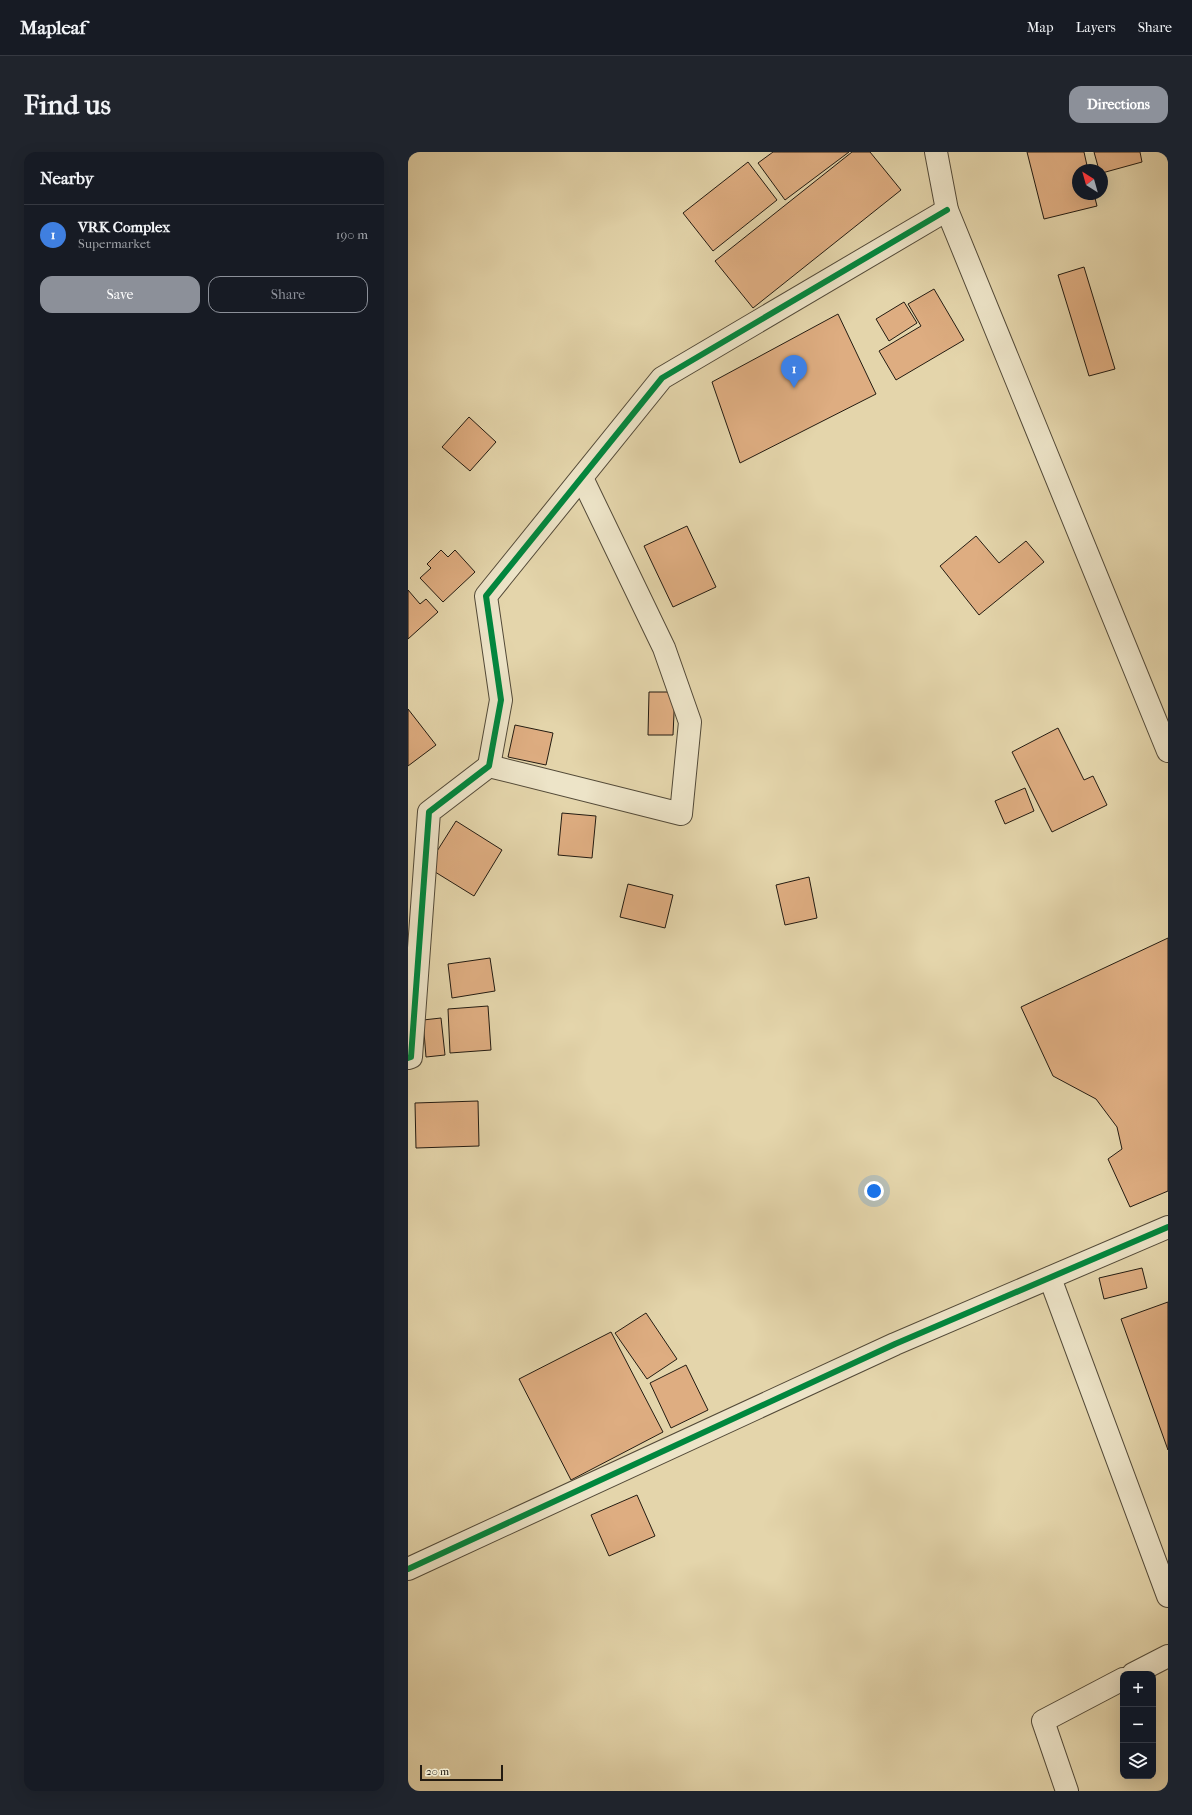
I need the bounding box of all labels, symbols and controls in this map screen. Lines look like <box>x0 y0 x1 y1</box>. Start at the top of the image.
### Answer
text: Mapleaf <box>20 17 86 39</box>
text: Map <box>1027 19 1054 36</box>
text: Layers <box>1076 19 1116 36</box>
text: Share <box>1138 19 1172 36</box>
button: Directions <box>1069 86 1168 123</box>
text: Find us <box>24 88 111 121</box>
north arrow <box>1072 164 1108 200</box>
text: Nearby <box>40 168 94 188</box>
text: VRK Complex <box>78 218 170 236</box>
text: 1 <box>51 227 55 242</box>
text: 190 m <box>336 227 368 242</box>
text: Supermarket <box>78 236 151 251</box>
button: Save <box>40 276 200 313</box>
button: Share <box>208 276 368 313</box>
pin: 1 <box>781 355 807 388</box>
your location <box>864 1181 884 1201</box>
map controls <box>1120 1671 1156 1779</box>
button: + <box>1120 1671 1156 1707</box>
button: − <box>1120 1707 1156 1743</box>
button: layers <box>1120 1743 1156 1779</box>
scale bar <box>420 1763 503 1782</box>
text: 20 m <box>426 1765 449 1778</box>

